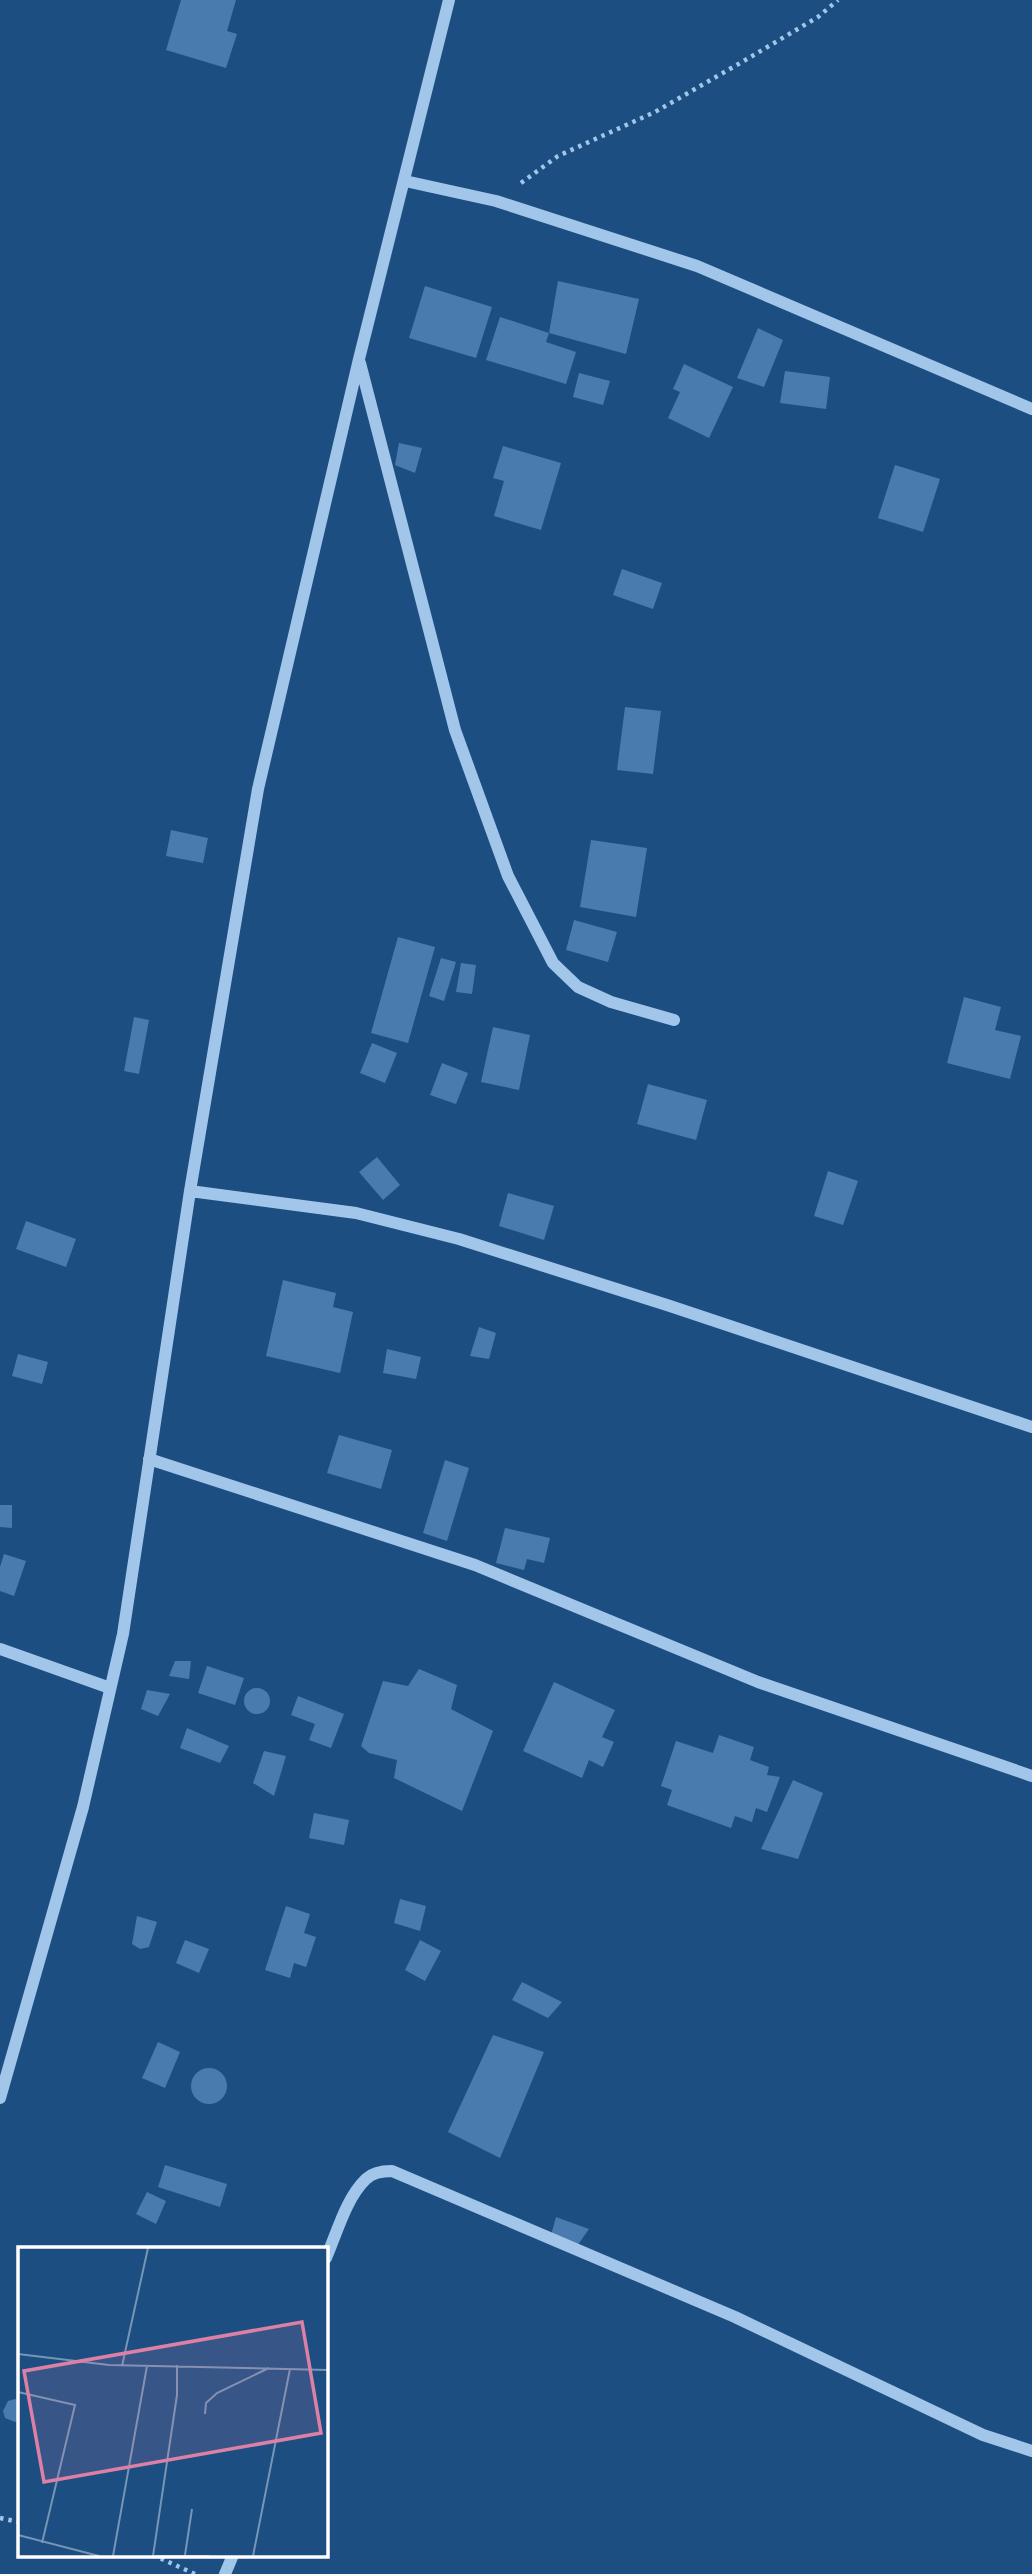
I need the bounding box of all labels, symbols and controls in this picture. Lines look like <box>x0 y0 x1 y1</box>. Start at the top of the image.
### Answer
inset map <box>18 2247 327 2556</box>

